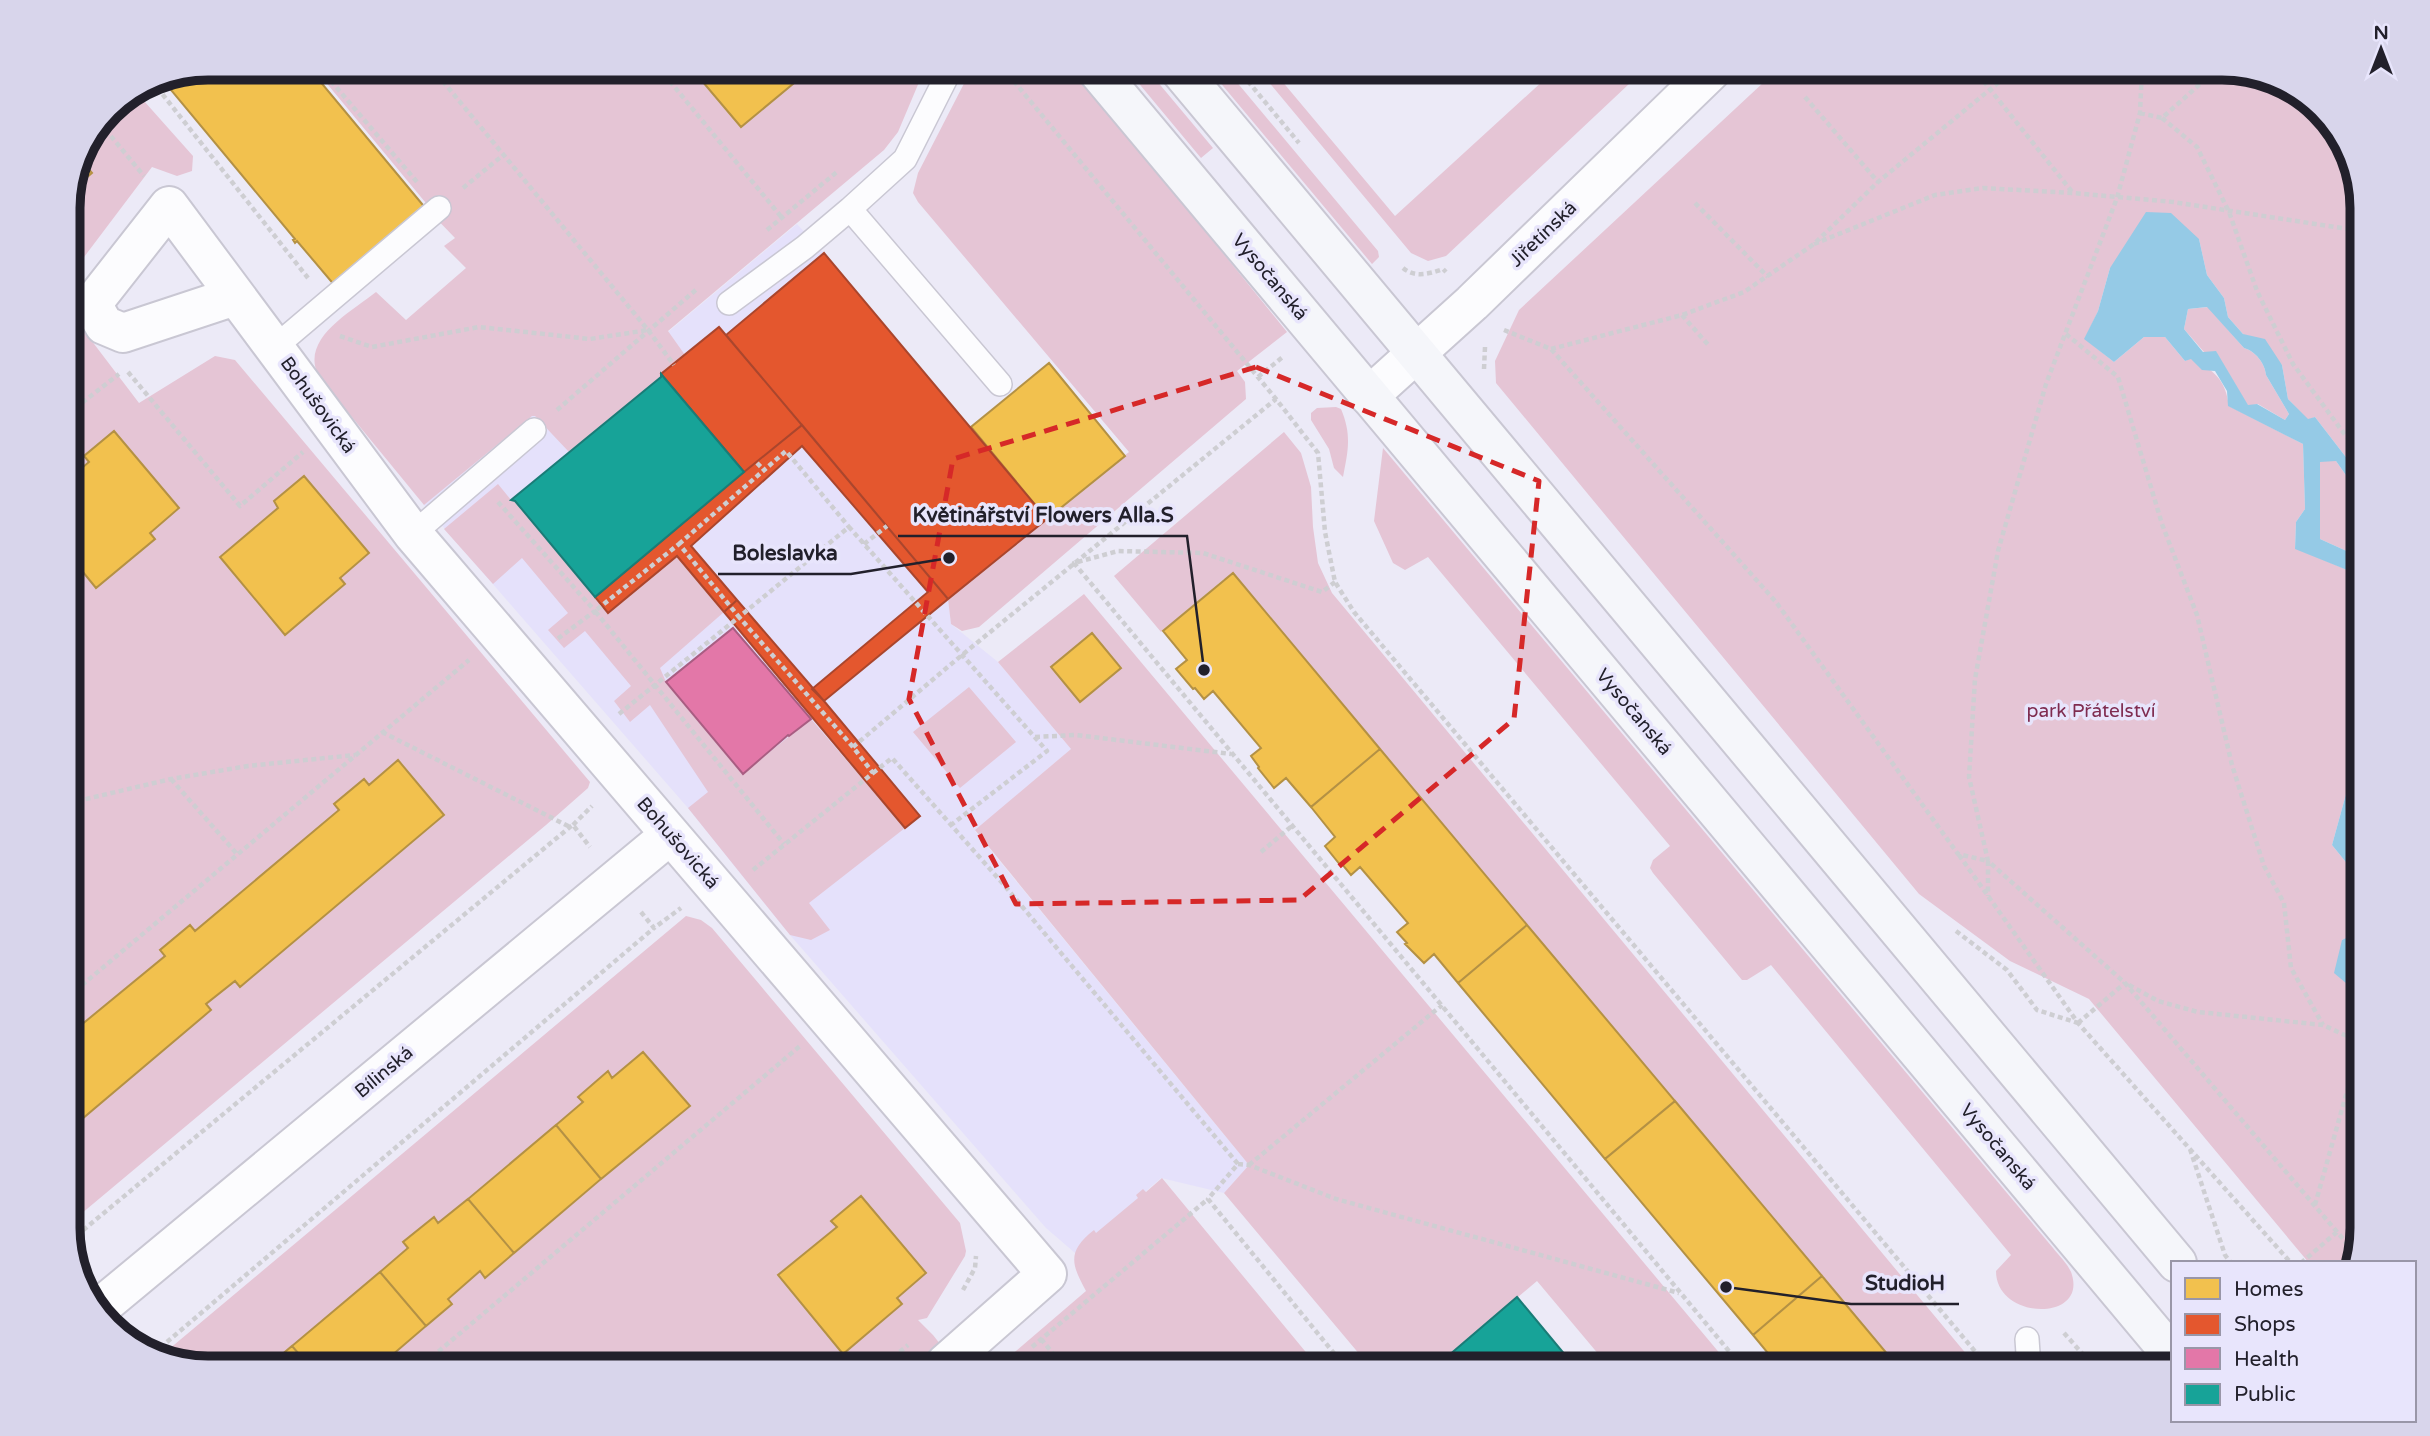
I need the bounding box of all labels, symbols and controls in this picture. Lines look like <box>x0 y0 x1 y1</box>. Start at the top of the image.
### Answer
north arrow <box>2346 14 2416 84</box>
text: N <box>2373 22 2389 44</box>
street label: Jiřetínská <box>1505 197 1581 271</box>
street label: Vysočanská <box>1227 229 1313 325</box>
street label: Bohušovická <box>276 352 360 458</box>
callout: Květinářství Flowers Alla.S <box>898 494 1187 536</box>
text: Květinářství Flowers Alla.S <box>912 503 1174 528</box>
callout: Boleslavka <box>718 532 851 574</box>
text: Boleslavka <box>732 541 838 566</box>
street label: Vysočanská <box>1591 664 1677 760</box>
park label: park Přátelství <box>2026 700 2156 722</box>
street label: Bohušovická <box>632 793 724 893</box>
street label: Bílinská <box>351 1041 417 1103</box>
street label: Vysočanská <box>1955 1099 2041 1195</box>
legend <box>2171 1261 2416 1422</box>
callout: StudioH <box>1851 1262 1959 1304</box>
text: StudioH <box>1865 1271 1945 1296</box>
text: Homes <box>2234 1277 2304 1302</box>
text: Shops <box>2234 1312 2296 1337</box>
text: Health <box>2234 1347 2299 1372</box>
text: Public <box>2234 1382 2296 1407</box>

